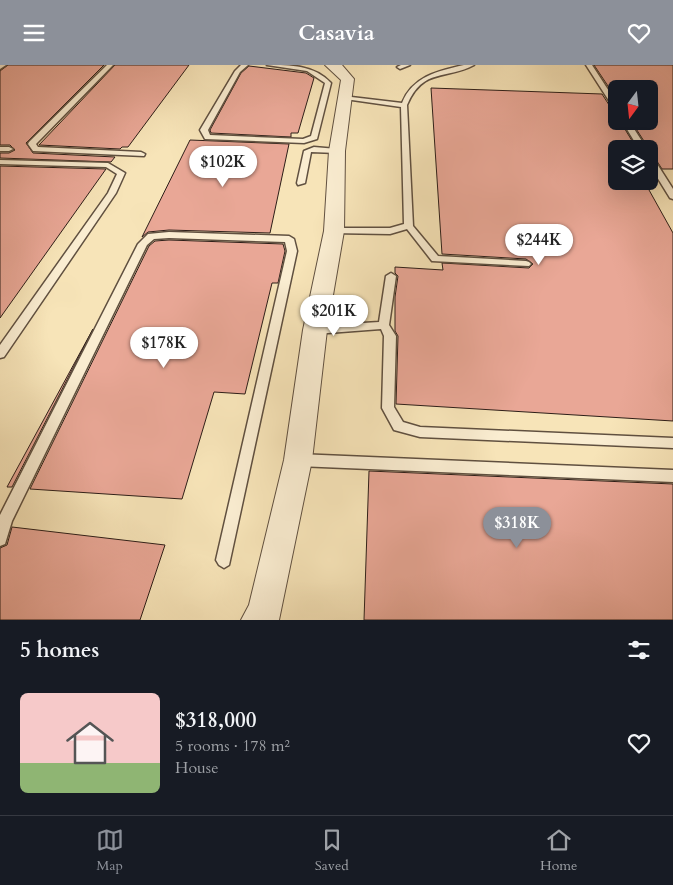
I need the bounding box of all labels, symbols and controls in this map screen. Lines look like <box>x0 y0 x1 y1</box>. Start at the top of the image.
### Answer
text: Casavia <box>298 18 375 48</box>
icon: menu <box>20 19 48 47</box>
icon: heart <box>625 19 653 47</box>
north arrow <box>608 80 658 130</box>
map controls <box>608 80 658 190</box>
button: layers <box>608 140 658 190</box>
pin: $102K <box>188 145 258 188</box>
text: $102K <box>200 151 246 173</box>
pin: $244K <box>504 223 574 266</box>
text: $244K <box>516 229 562 251</box>
pin: $201K <box>299 295 369 337</box>
text: $201K <box>311 300 357 322</box>
pin: $178K <box>129 327 199 369</box>
text: $178K <box>141 332 187 354</box>
pin: $318K <box>482 507 552 549</box>
text: $318K <box>494 512 540 534</box>
text: 5 homes <box>20 636 99 665</box>
icon: filters <box>625 636 653 664</box>
text: $318,000 <box>175 706 256 735</box>
icon: home <box>60 713 120 773</box>
icon: heart <box>625 729 653 757</box>
text: 5 rooms · 178 m² <box>175 735 290 757</box>
text: House <box>175 757 218 779</box>
tab: Map <box>96 826 124 875</box>
tab: Saved <box>315 826 349 875</box>
tab: Home <box>540 826 577 875</box>

